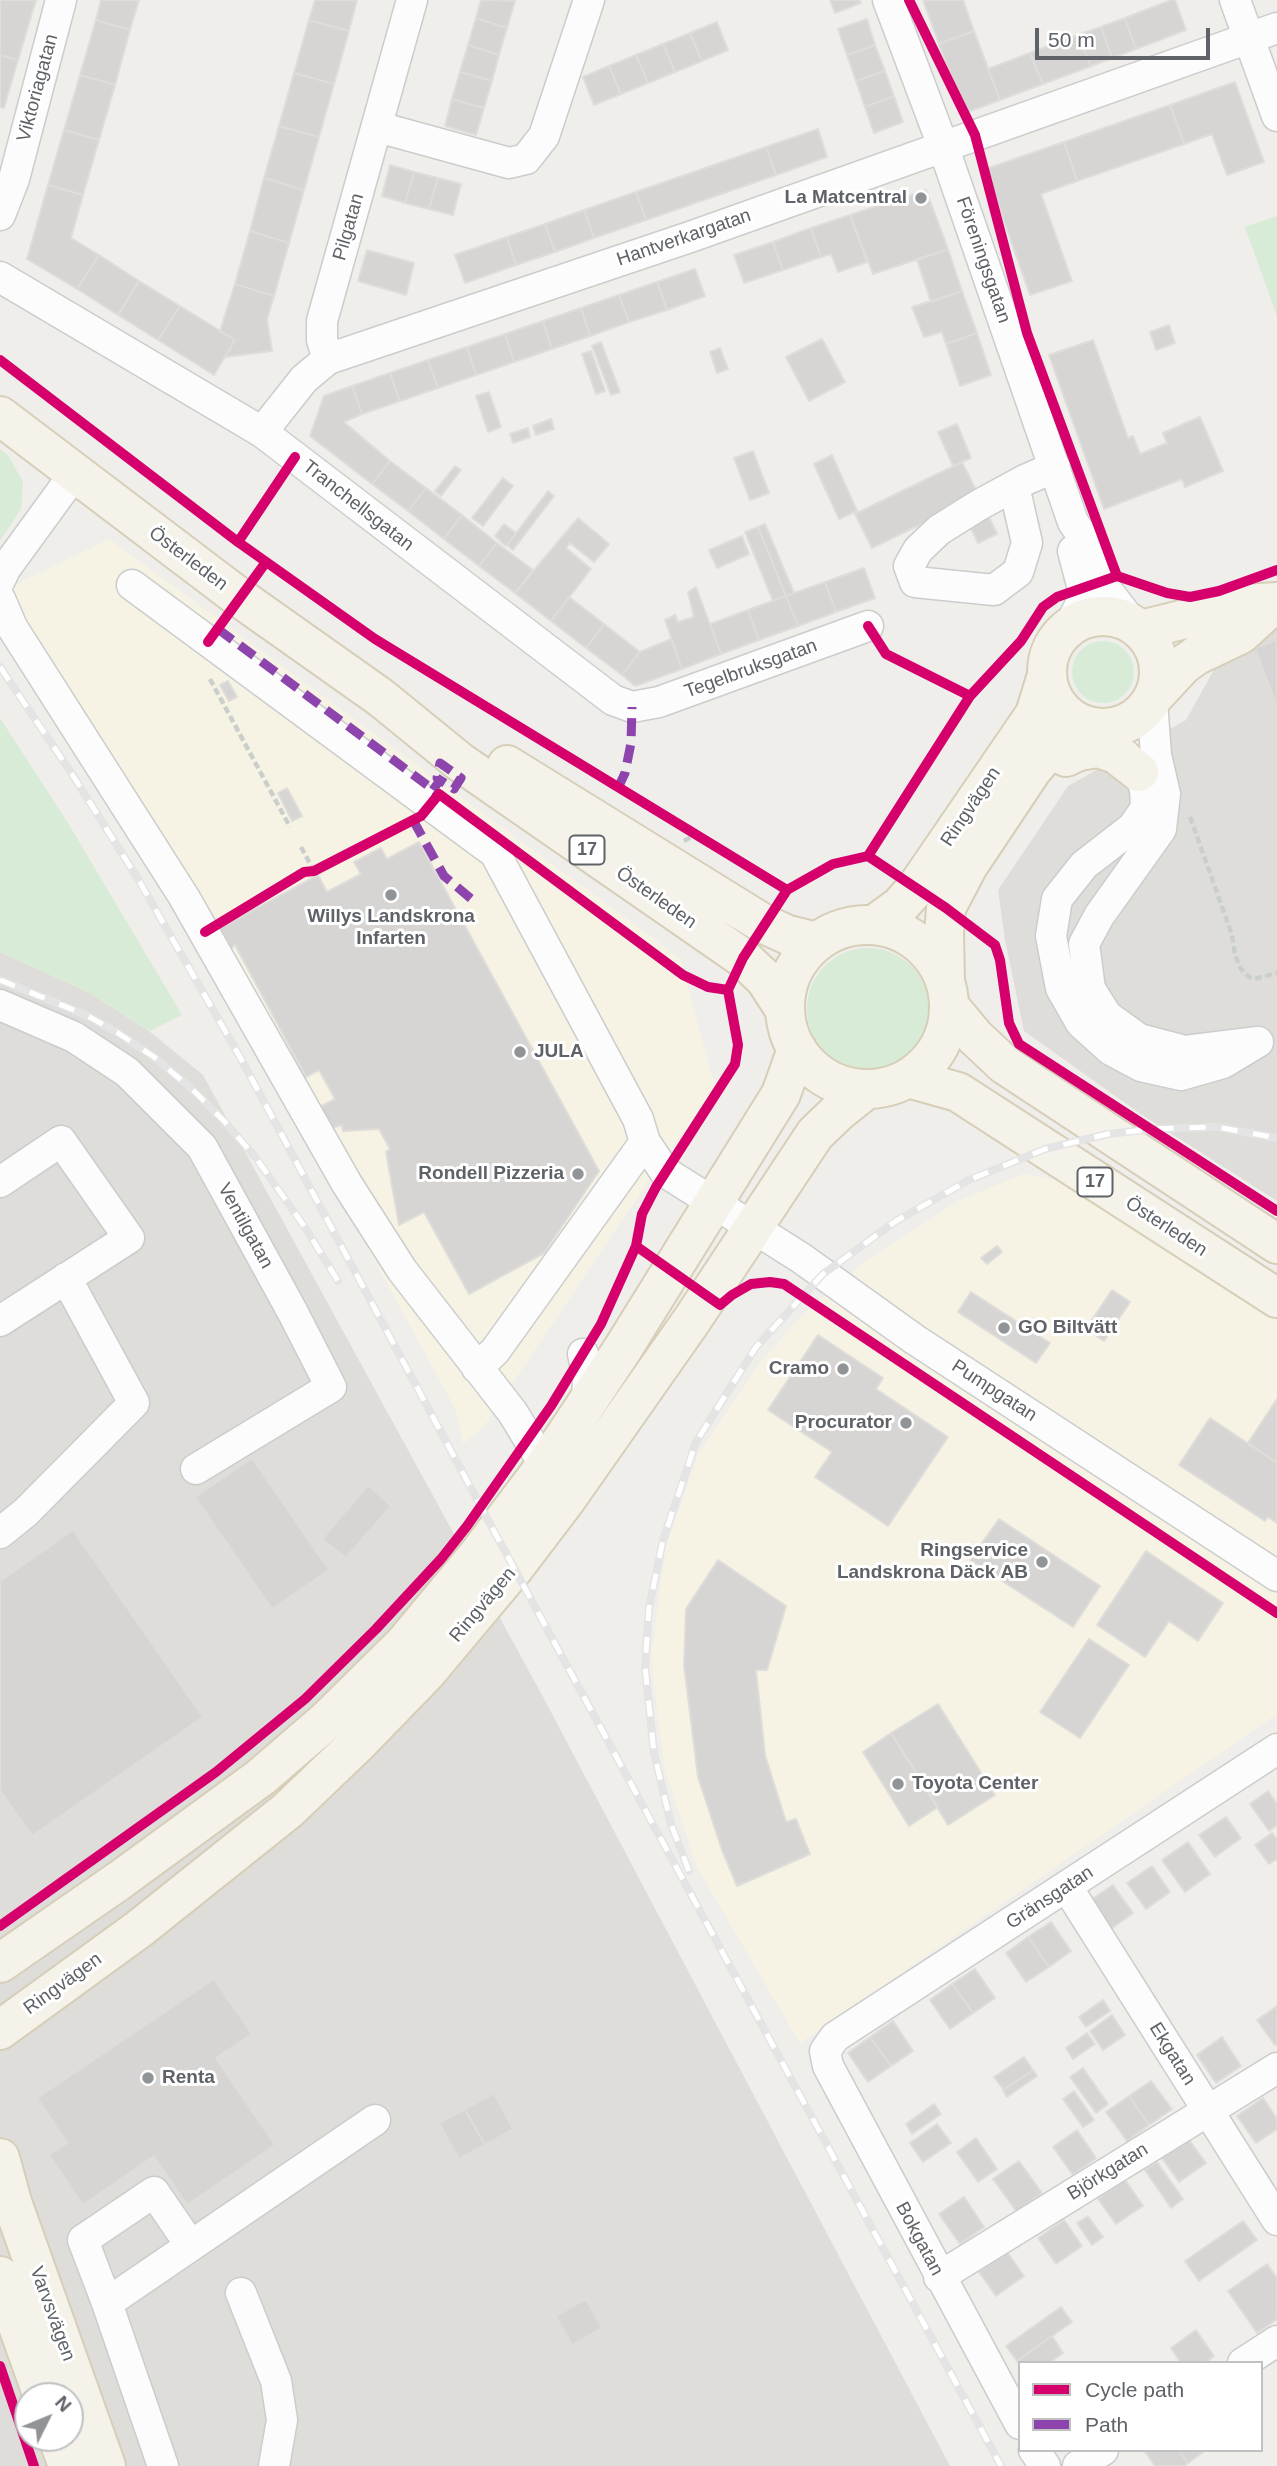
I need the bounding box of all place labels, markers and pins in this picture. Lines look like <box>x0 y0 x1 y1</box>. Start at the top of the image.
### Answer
place label: La Matcentral <box>785 187 907 209</box>
marker: La Matcentral <box>913 190 929 206</box>
marker: Willys Landskrona Infarten <box>383 887 399 903</box>
place label: Willys Landskrona Infarten <box>307 906 475 950</box>
place label: JULA <box>534 1041 584 1063</box>
marker: JULA <box>512 1044 528 1060</box>
place label: Rondell Pizzeria <box>418 1163 564 1185</box>
marker: Rondell Pizzeria <box>570 1166 586 1182</box>
place label: GO Biltvätt <box>1018 1317 1117 1339</box>
marker: GO Biltvätt <box>996 1320 1012 1336</box>
place label: Cramo <box>769 1358 829 1380</box>
marker: Cramo <box>835 1361 851 1377</box>
place label: Procurator <box>795 1412 892 1434</box>
marker: Procurator <box>898 1415 914 1431</box>
place label: Ringservice Landskrona Däck AB <box>837 1540 1028 1584</box>
marker: Ringservice Landskrona Däck AB <box>1034 1554 1050 1570</box>
place label: Toyota Center <box>912 1773 1038 1795</box>
marker: Toyota Center <box>890 1776 906 1792</box>
place label: Renta <box>162 2067 215 2089</box>
marker: Renta <box>140 2070 156 2086</box>

